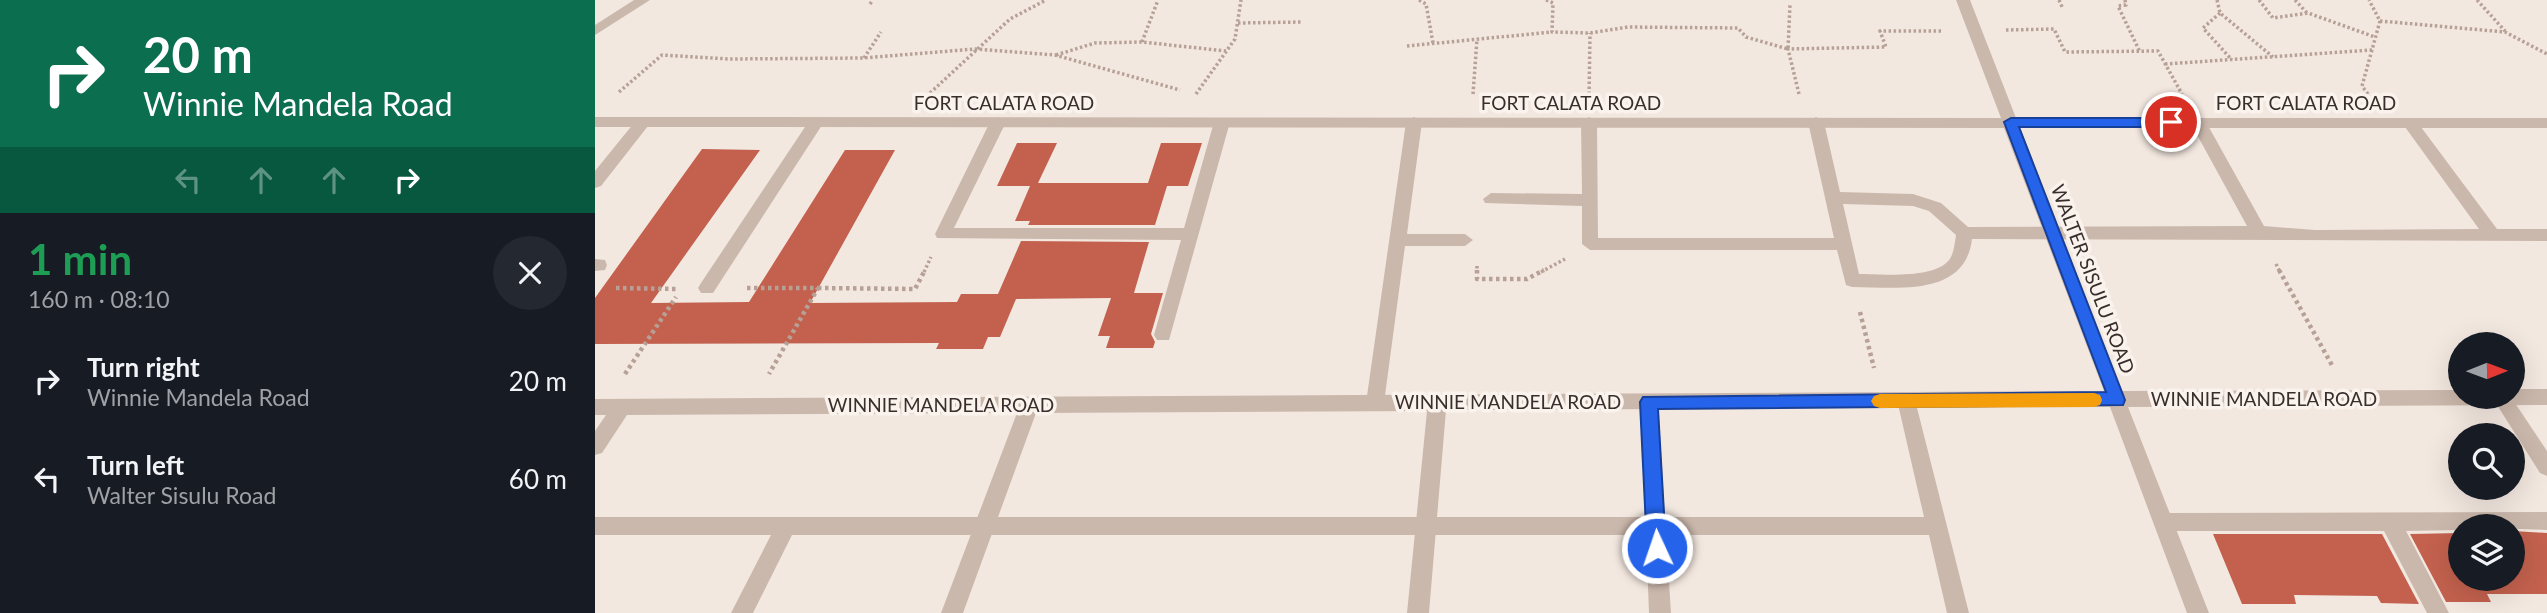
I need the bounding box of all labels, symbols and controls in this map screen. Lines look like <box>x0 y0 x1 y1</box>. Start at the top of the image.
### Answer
text: 20 m <box>143 25 253 83</box>
icon: right <box>28 28 119 119</box>
text: Winnie Mandela Road <box>143 84 453 123</box>
street label: FORT CALATA ROAD <box>914 91 1094 114</box>
street label: FORT CALATA ROAD <box>1481 91 1661 114</box>
street label: FORT CALATA ROAD <box>2216 91 2396 114</box>
pin <box>2141 92 2201 152</box>
icon: arrive <box>2152 103 2190 141</box>
icon: left <box>169 161 207 199</box>
icon: ahead <box>242 161 280 199</box>
icon: ahead <box>315 161 353 199</box>
icon: right <box>388 161 426 199</box>
street label: WALTER SISULU ROAD <box>2047 181 2140 377</box>
text: 1 min <box>28 234 132 284</box>
button: close <box>493 236 567 310</box>
text: 160 m · 08:10 <box>28 285 170 313</box>
north arrow <box>2448 332 2525 410</box>
map controls <box>2448 332 2525 591</box>
text: Turn right <box>87 351 200 383</box>
icon: right <box>28 362 66 400</box>
text: 20 m <box>509 365 567 397</box>
text: Winnie Mandela Road <box>87 383 310 411</box>
street label: WINNIE MANDELA ROAD <box>2151 387 2377 410</box>
street label: WINNIE MANDELA ROAD <box>1395 390 1621 413</box>
street label: WINNIE MANDELA ROAD <box>828 393 1054 416</box>
button: search <box>2448 423 2525 500</box>
text: Turn left <box>87 449 184 481</box>
icon: left <box>28 460 66 498</box>
text: 60 m <box>509 463 567 495</box>
text: Walter Sisulu Road <box>87 481 276 509</box>
position arrow <box>1620 511 1694 585</box>
button: layers <box>2448 514 2525 591</box>

